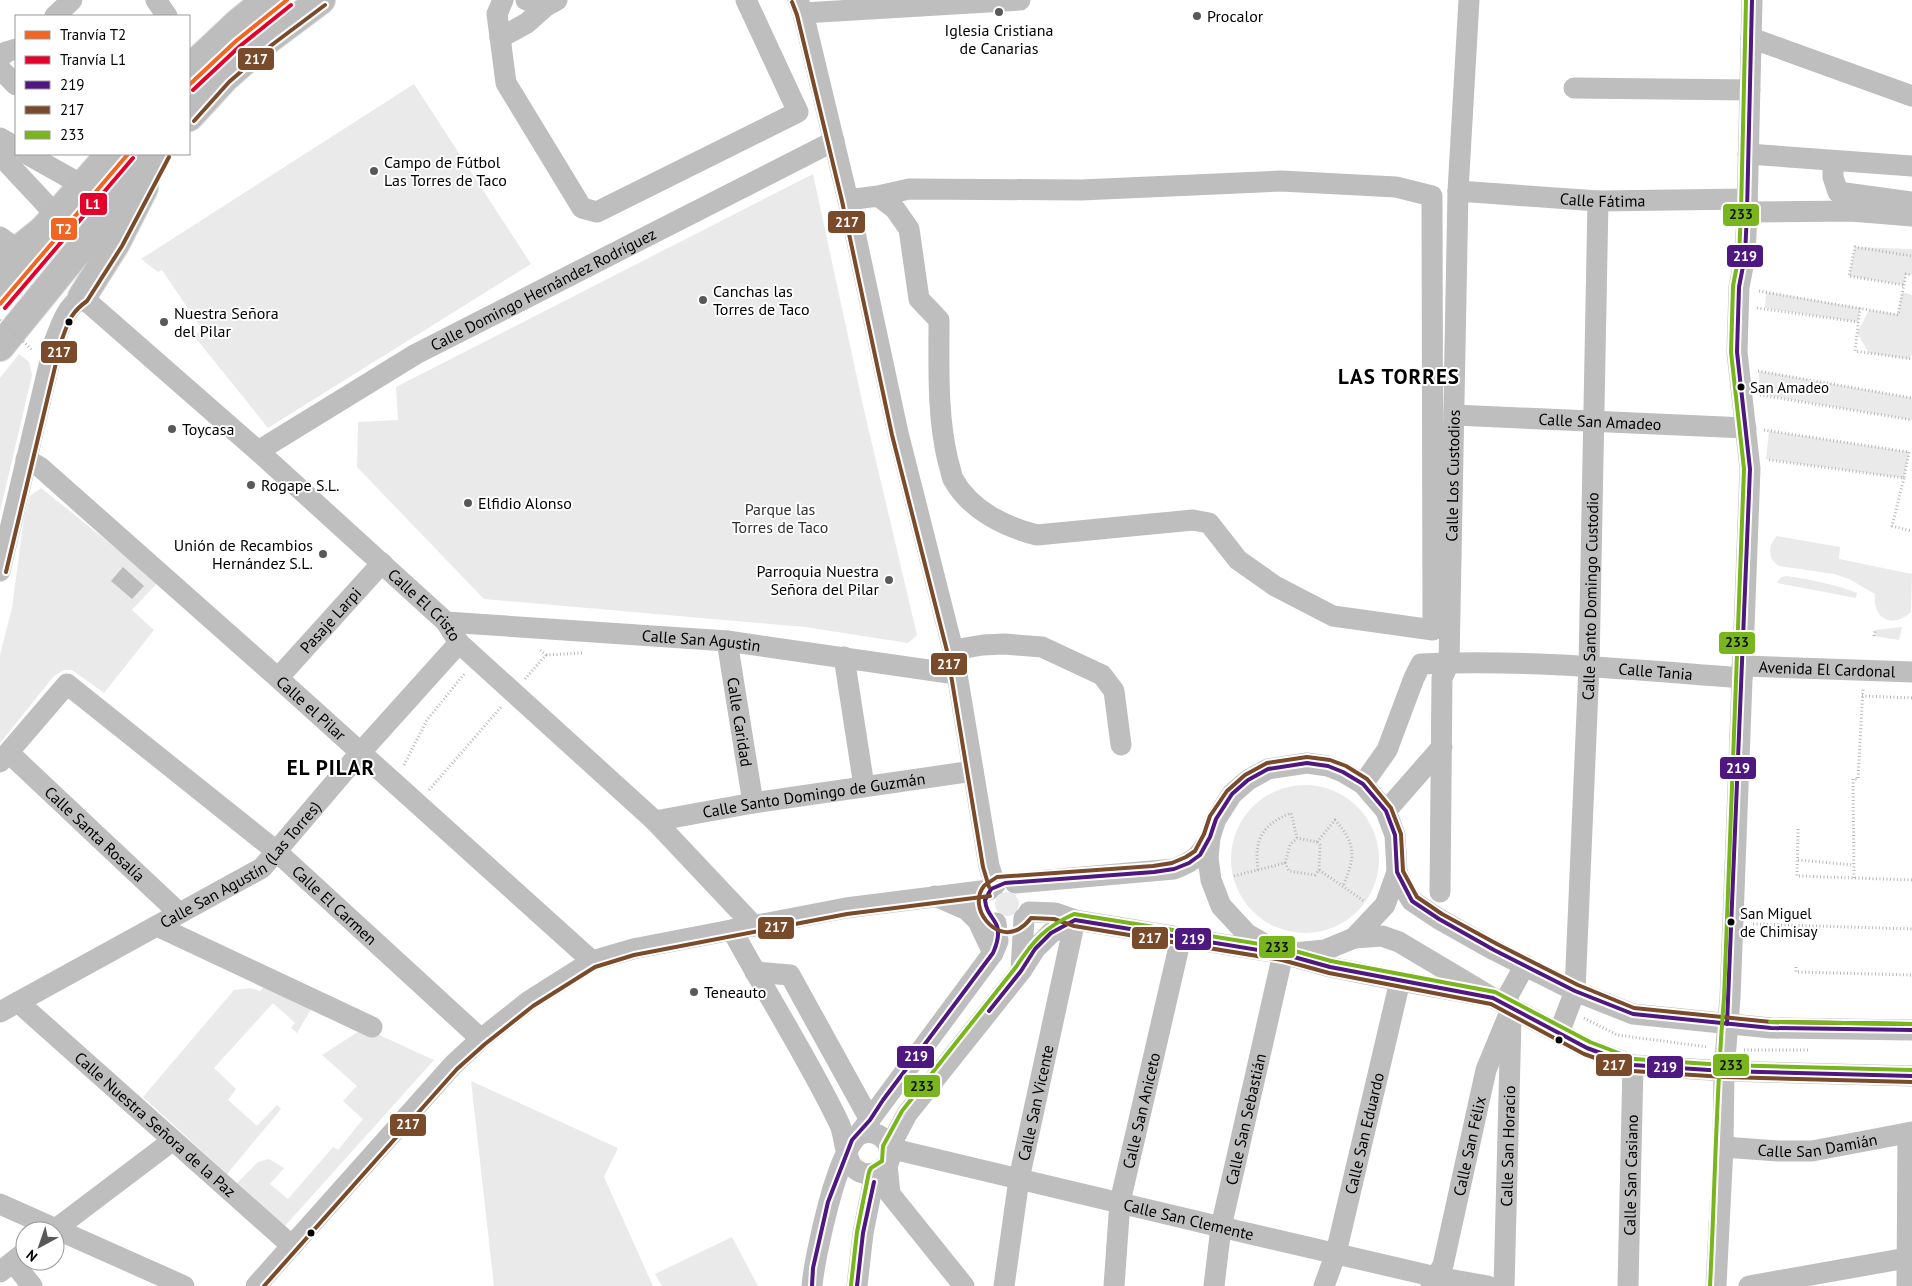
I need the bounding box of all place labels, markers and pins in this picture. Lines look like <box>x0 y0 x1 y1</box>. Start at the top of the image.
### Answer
marker: Iglesia Cristiana de Canarias <box>993 6 1005 18</box>
place label: Procalor <box>1207 6 1264 26</box>
marker: Procalor <box>1191 10 1203 22</box>
place label: Iglesia Cristiana de Canarias <box>945 20 1053 58</box>
place label: Campo de Fútbol Las Torres de Taco <box>384 152 507 190</box>
marker: Campo de Fútbol Las Torres de Taco <box>368 165 380 177</box>
place label: Canchas las Torres de Taco <box>713 281 810 319</box>
marker: Canchas las Torres de Taco <box>697 294 709 306</box>
place label: Nuestra Señora del Pilar <box>174 303 279 341</box>
marker: Nuestra Señora del Pilar <box>158 316 170 328</box>
unlabelled marker <box>64 317 74 327</box>
place label: San Amadeo <box>1750 378 1829 397</box>
marker: San Amadeo <box>1736 382 1746 392</box>
place label: Toycasa <box>182 419 234 439</box>
marker: Toycasa <box>166 423 178 435</box>
place label: Rogape S.L. <box>261 475 340 495</box>
marker: Rogape S.L. <box>245 479 257 491</box>
place label: Elfidio Alonso <box>478 493 572 513</box>
marker: Elfidio Alonso <box>462 497 474 509</box>
place label: Unión de Recambios Hernández S.L. <box>174 535 313 573</box>
marker: Unión de Recambios Hernández S.L. <box>317 548 329 560</box>
place label: Parroquia Nuestra Señora del Pilar <box>756 561 880 599</box>
marker: Parroquia Nuestra Señora del Pilar <box>883 574 895 586</box>
place label: San Miguel de Chimisay <box>1740 904 1817 941</box>
marker: San Miguel de Chimisay <box>1726 917 1736 927</box>
place label: Teneauto <box>704 982 766 1002</box>
marker: Teneauto <box>688 986 700 998</box>
unlabelled marker <box>1554 1035 1564 1045</box>
unlabelled marker <box>306 1228 316 1238</box>

